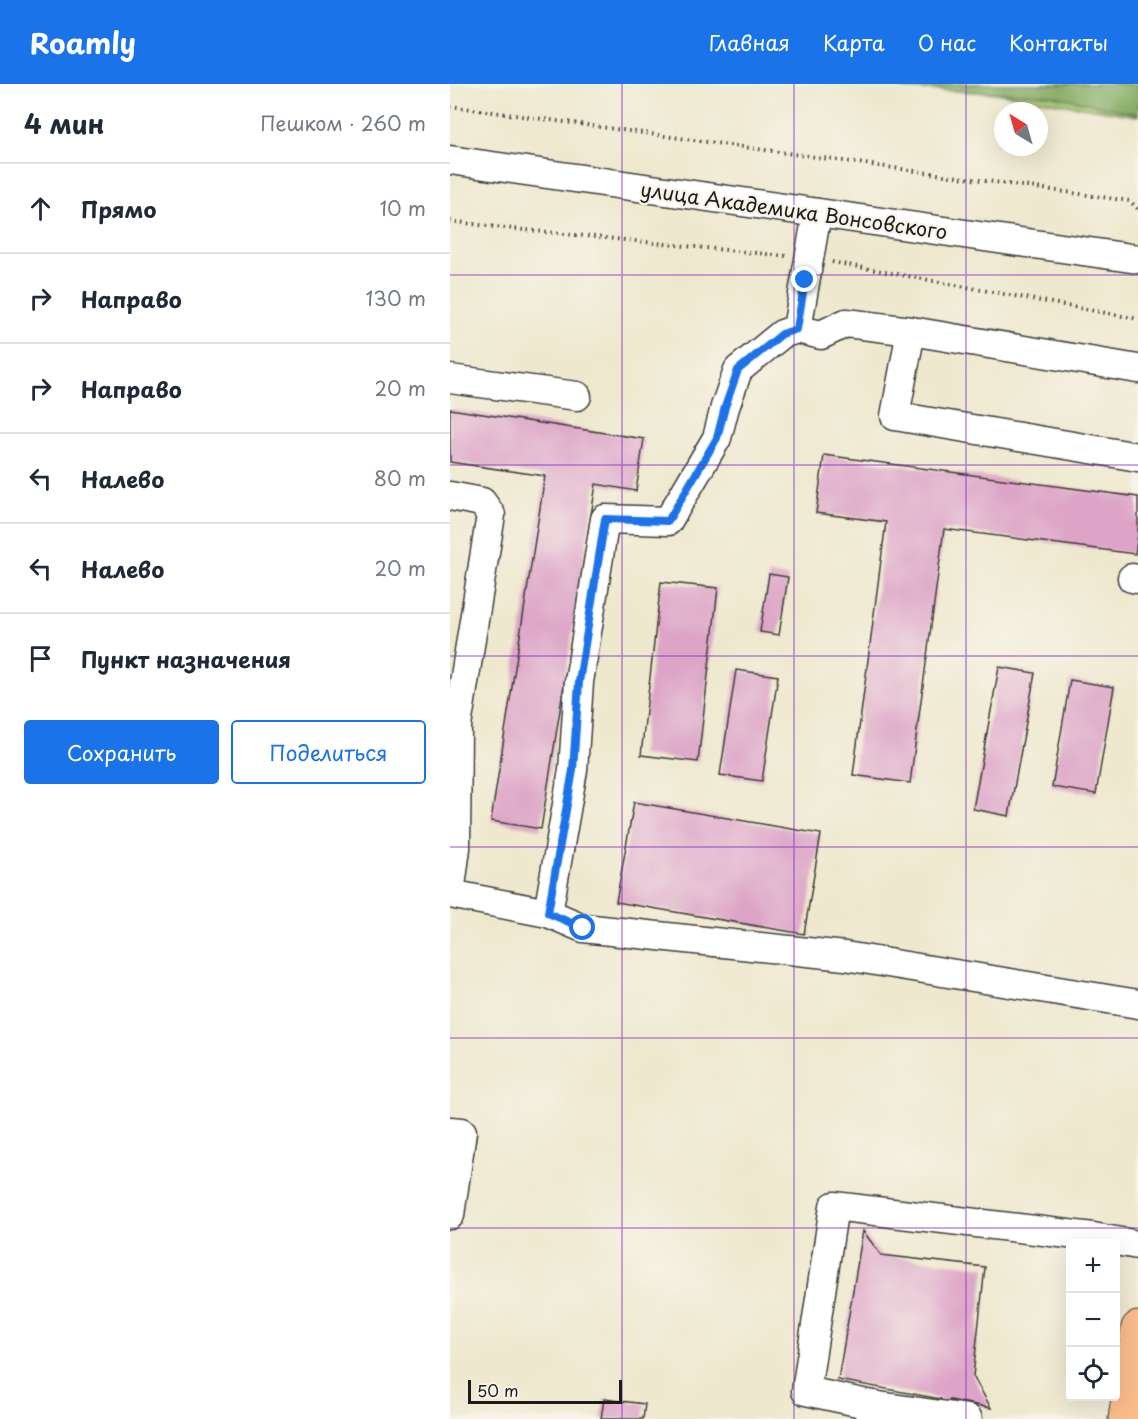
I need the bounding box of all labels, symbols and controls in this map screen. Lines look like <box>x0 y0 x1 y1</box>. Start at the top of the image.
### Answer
text: Roamly <box>30 21 136 64</box>
text: Главная <box>709 26 790 58</box>
text: Карта <box>823 26 885 58</box>
text: О нас <box>918 26 976 58</box>
text: Контакты <box>1009 26 1108 58</box>
north arrow <box>994 102 1048 156</box>
text: 4 мин <box>24 104 105 143</box>
text: Пешком · 260 m <box>260 108 426 138</box>
street label: улица Академика Вонсовского <box>639 174 949 246</box>
icon: ahead <box>24 192 57 225</box>
text: Прямо <box>81 192 156 225</box>
text: 10 m <box>379 193 426 223</box>
route end <box>791 266 817 292</box>
icon: right <box>24 282 57 315</box>
text: Направо <box>81 282 182 315</box>
text: 130 m <box>366 283 426 313</box>
icon: right <box>24 372 57 405</box>
text: Направо <box>81 372 182 405</box>
text: 20 m <box>374 373 426 403</box>
icon: left <box>24 462 57 495</box>
text: Налево <box>81 462 164 495</box>
text: 80 m <box>374 463 426 493</box>
icon: left <box>24 552 57 585</box>
text: Налево <box>81 552 164 585</box>
text: 20 m <box>374 553 426 583</box>
icon: arrive <box>24 642 57 675</box>
text: Пункт назначения <box>81 642 291 675</box>
button: Сохранить <box>24 720 219 784</box>
button: Поделиться <box>231 720 426 784</box>
route start <box>569 914 595 940</box>
map controls <box>1066 1239 1120 1401</box>
button: + <box>1066 1239 1120 1293</box>
button: − <box>1066 1293 1120 1347</box>
button: locate <box>1066 1347 1120 1401</box>
scale bar <box>468 1377 622 1404</box>
text: 50 m <box>477 1378 518 1402</box>

